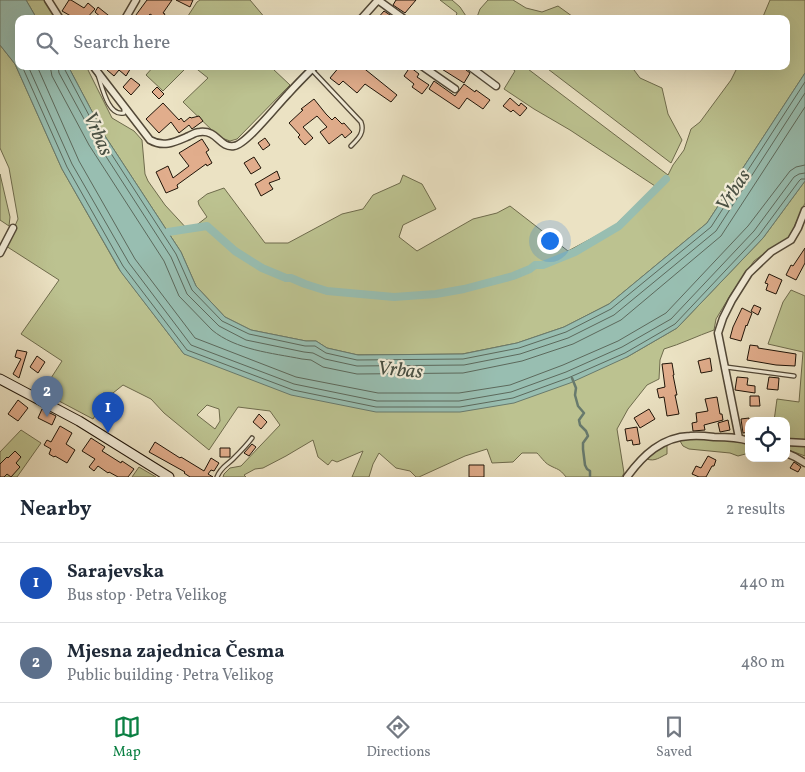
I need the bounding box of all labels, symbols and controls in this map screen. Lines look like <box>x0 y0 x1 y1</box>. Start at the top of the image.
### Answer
search box <box>15 15 790 70</box>
icon: search <box>33 29 61 57</box>
text: Search here <box>73 30 170 56</box>
water label: Vrbas <box>75 107 119 161</box>
water label: Vrbas <box>710 164 759 218</box>
your location <box>537 228 563 254</box>
water label: Vrbas <box>376 355 425 387</box>
pin: 2 <box>31 376 63 417</box>
pin: 1 <box>92 392 124 433</box>
map controls <box>745 417 790 462</box>
button: locate <box>745 417 790 462</box>
text: Nearby <box>20 495 91 524</box>
text: 2 results <box>726 499 785 521</box>
text: Sarajevska <box>67 559 164 585</box>
text: 1 <box>33 572 39 594</box>
text: 440 m <box>739 572 785 594</box>
text: Bus stop · Petra Velikog <box>67 585 227 607</box>
text: Mjesna zajednica Česma <box>67 639 285 665</box>
text: 2 <box>32 652 40 674</box>
text: 480 m <box>741 652 785 674</box>
text: Public building · Petra Velikog <box>67 665 274 687</box>
tab: Map <box>113 713 141 762</box>
tab: Directions <box>366 713 431 762</box>
tab: Saved <box>656 713 692 762</box>

